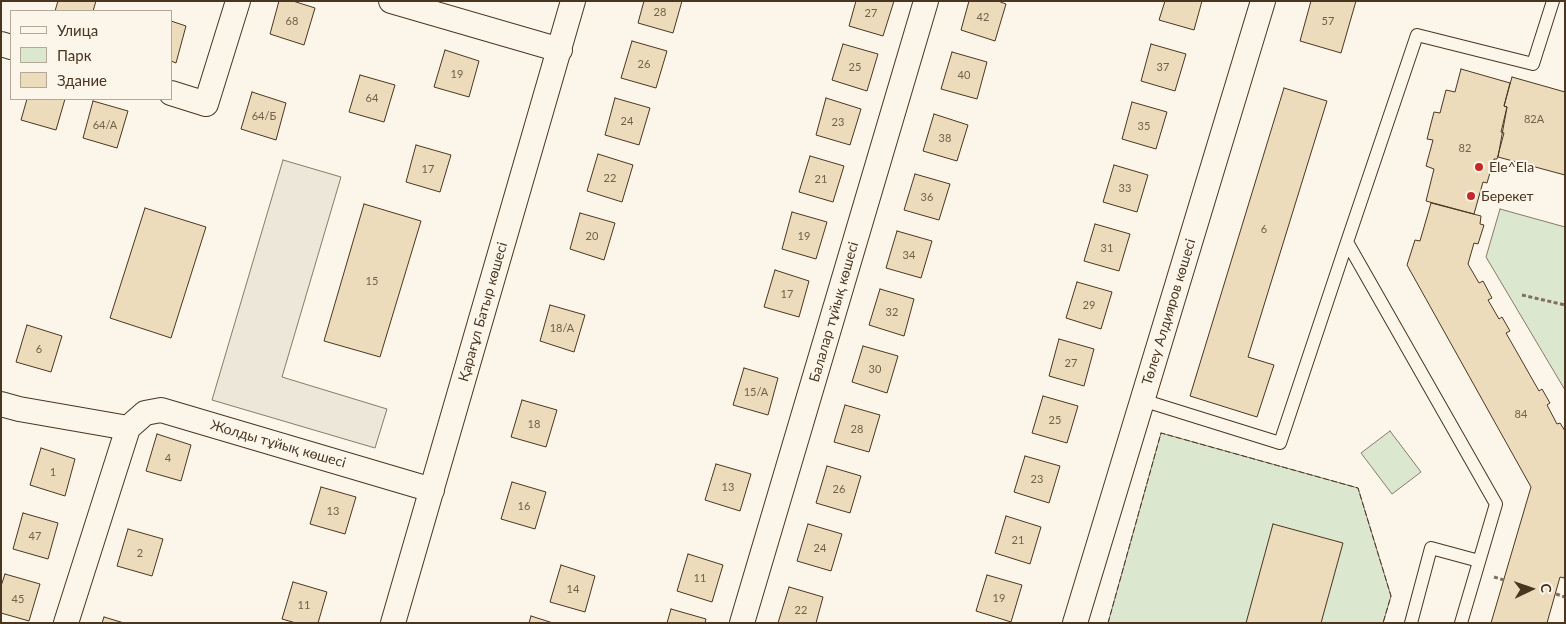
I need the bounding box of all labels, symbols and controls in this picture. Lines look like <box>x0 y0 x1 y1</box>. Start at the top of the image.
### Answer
house number: 28 <box>654 5 666 19</box>
house number: 27 <box>865 6 877 20</box>
legend <box>10 10 172 100</box>
house number: 42 <box>977 10 989 24</box>
house number: 68 <box>286 14 298 28</box>
house number: 57 <box>1322 14 1334 28</box>
text: Улица <box>57 21 98 39</box>
text: Парк <box>57 46 91 64</box>
house number: 26 <box>638 57 650 71</box>
house number: 25 <box>849 60 861 74</box>
house number: 37 <box>1157 60 1169 74</box>
house number: 19 <box>451 67 463 81</box>
house number: 40 <box>958 68 970 82</box>
text: Здание <box>57 71 107 89</box>
house number: 64 <box>366 91 378 105</box>
house number: 64/Б <box>252 109 276 123</box>
house number: 82А <box>1524 112 1544 126</box>
house number: 24 <box>621 114 633 128</box>
house number: 23 <box>832 115 844 129</box>
house number: 64/А <box>93 118 117 132</box>
house number: 35 <box>1138 119 1150 133</box>
house number: 38 <box>939 131 951 145</box>
house number: 82 <box>1459 141 1471 155</box>
place label: Ele^Ela <box>1489 159 1534 175</box>
marker: Ele^Ela <box>1473 161 1485 173</box>
house number: 17 <box>422 162 434 176</box>
house number: 22 <box>604 171 616 185</box>
house number: 21 <box>815 172 827 186</box>
house number: 33 <box>1119 181 1131 195</box>
place label: Берекет <box>1481 188 1534 204</box>
house number: 36 <box>921 190 933 204</box>
marker: Берекет <box>1465 190 1477 202</box>
house number: 6 <box>1261 222 1267 236</box>
house number: 20 <box>586 229 598 243</box>
house number: 19 <box>798 229 810 243</box>
street label: Төлеу Алдияров көшесі <box>1139 237 1199 387</box>
street label: Қарағұл Батыр көшесі <box>455 240 511 384</box>
street label: Балалар тұйық көшесі <box>806 240 862 384</box>
house number: 31 <box>1101 241 1113 255</box>
house number: 34 <box>903 248 915 262</box>
house number: 15 <box>366 274 378 288</box>
house number: 17 <box>781 287 793 301</box>
house number: 29 <box>1083 298 1095 312</box>
house number: 32 <box>886 305 898 319</box>
house number: 18/А <box>550 321 574 335</box>
house number: 6 <box>36 342 42 356</box>
house number: 27 <box>1065 356 1077 370</box>
house number: 30 <box>869 362 881 376</box>
house number: 15/А <box>744 385 768 399</box>
house number: 84 <box>1515 407 1527 421</box>
house number: 25 <box>1049 413 1061 427</box>
street label: Жолды тұйық көшесі <box>208 417 348 471</box>
house number: 18 <box>528 417 540 431</box>
house number: 28 <box>851 422 863 436</box>
house number: 4 <box>165 451 171 465</box>
house number: 1 <box>50 465 56 479</box>
house number: 23 <box>1031 472 1043 486</box>
house number: 13 <box>722 480 734 494</box>
house number: 26 <box>833 482 845 496</box>
house number: 16 <box>518 499 530 513</box>
house number: 13 <box>327 504 339 518</box>
house number: 47 <box>29 529 41 543</box>
house number: 21 <box>1012 533 1024 547</box>
house number: 24 <box>814 541 826 555</box>
house number: 2 <box>137 546 143 560</box>
north arrow <box>1506 564 1556 614</box>
house number: 11 <box>694 571 706 585</box>
house number: 14 <box>567 582 579 596</box>
text: С <box>1538 583 1555 593</box>
house number: 19 <box>993 591 1005 605</box>
house number: 45 <box>12 592 24 606</box>
house number: 11 <box>298 598 310 612</box>
house number: 22 <box>795 603 807 617</box>

